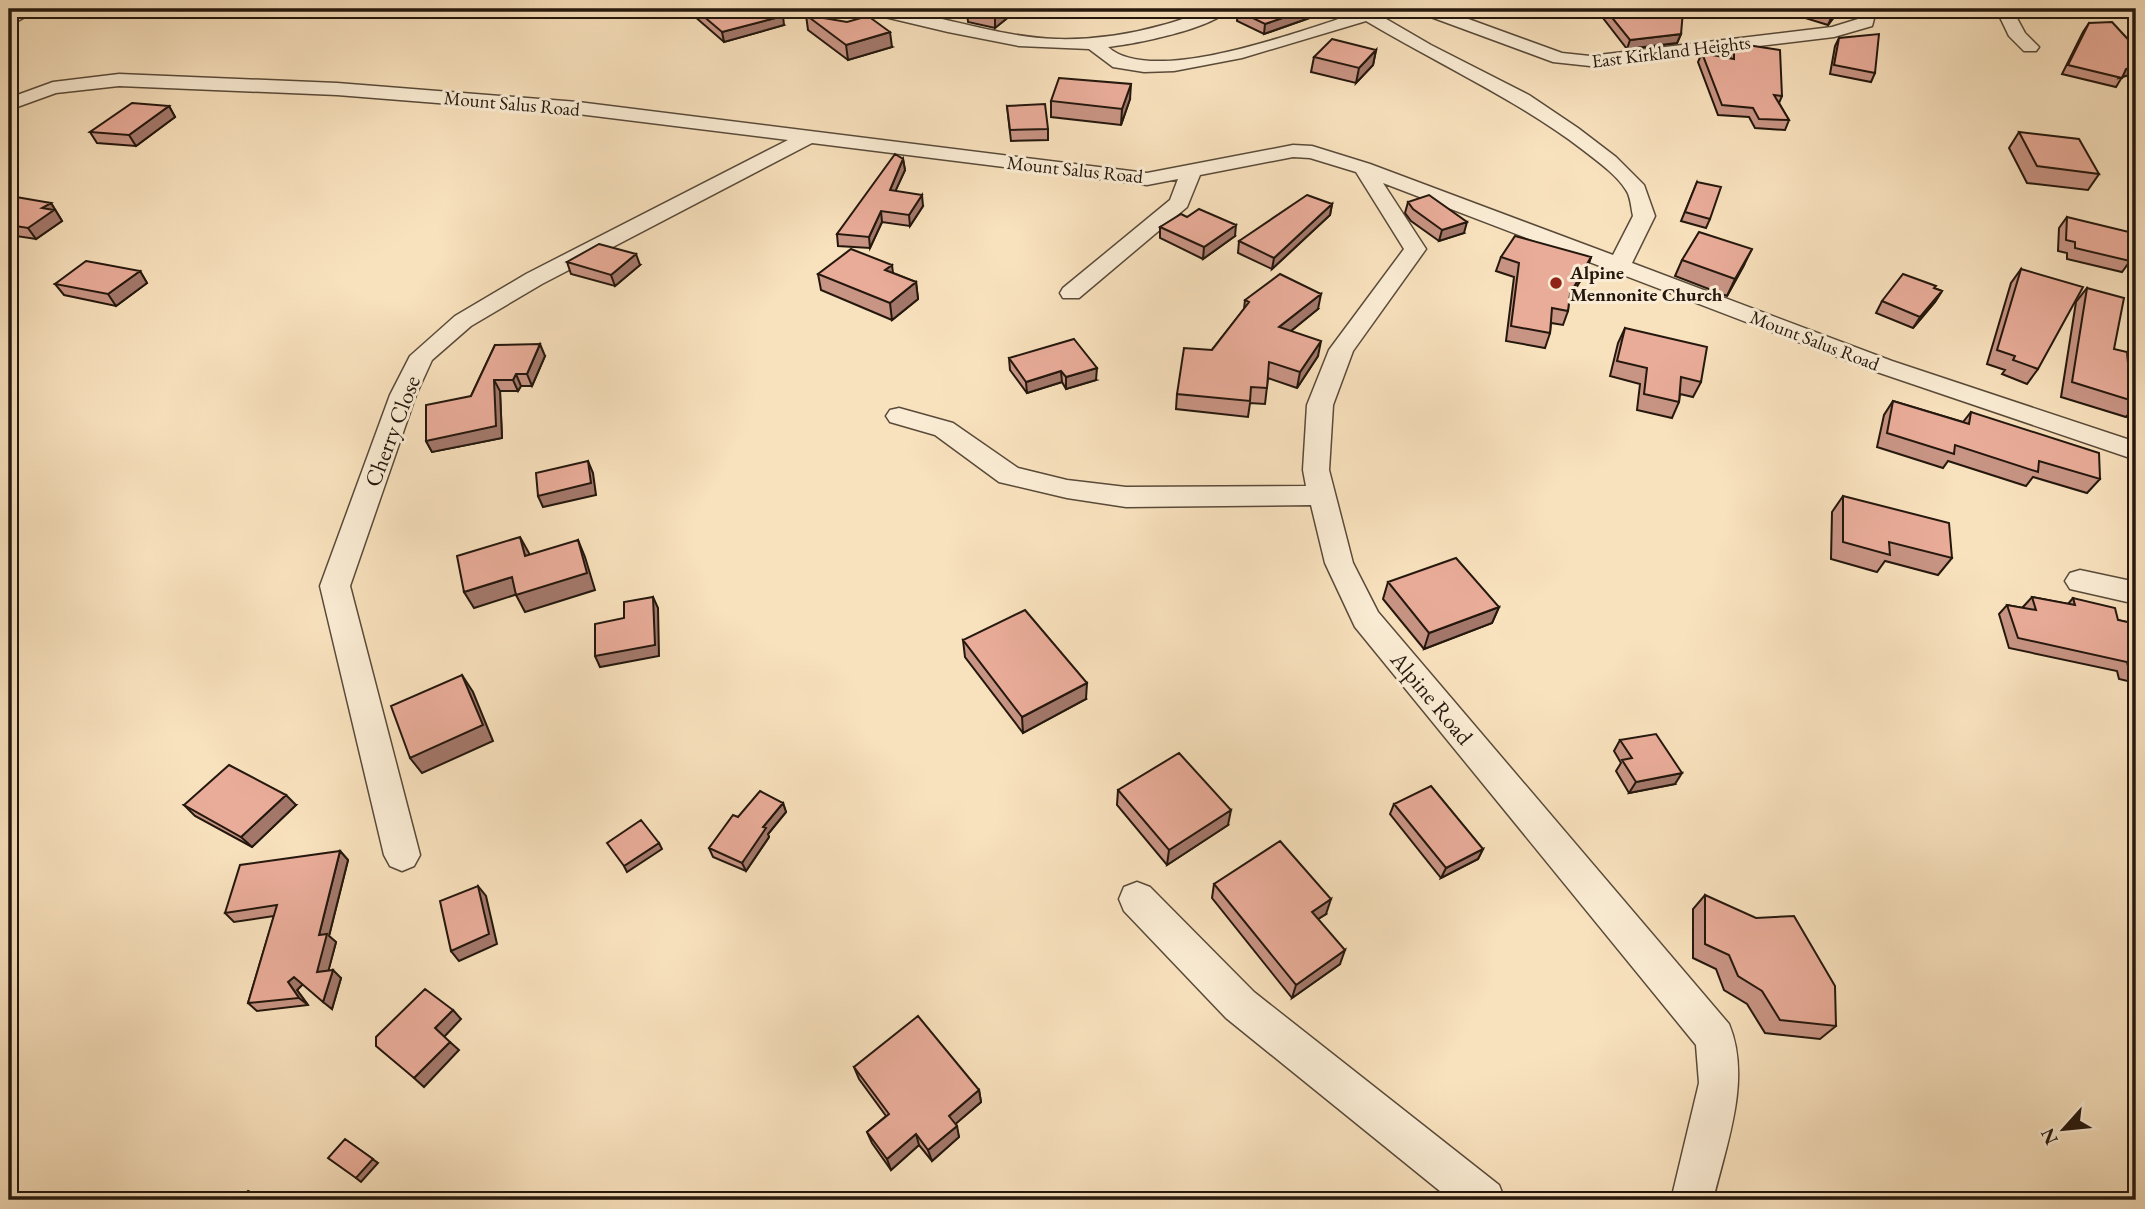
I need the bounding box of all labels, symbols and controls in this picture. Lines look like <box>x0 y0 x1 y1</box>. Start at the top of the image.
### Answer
street label: East Kirkland Heights <box>1590 29 1752 74</box>
street label: Mount Salus Road <box>443 85 581 122</box>
street label: Mount Salus Road <box>1006 150 1145 189</box>
place label: Alpine Mennonite Church <box>1569 260 1723 307</box>
marker: Alpine Mennonite Church <box>1548 275 1564 291</box>
street label: Mount Salus Road <box>1747 304 1883 377</box>
street label: Cherry Close <box>357 371 427 491</box>
street label: Alpine Road <box>1384 644 1480 751</box>
north arrow <box>2030 1094 2100 1164</box>
text: N <box>2034 1123 2064 1149</box>

